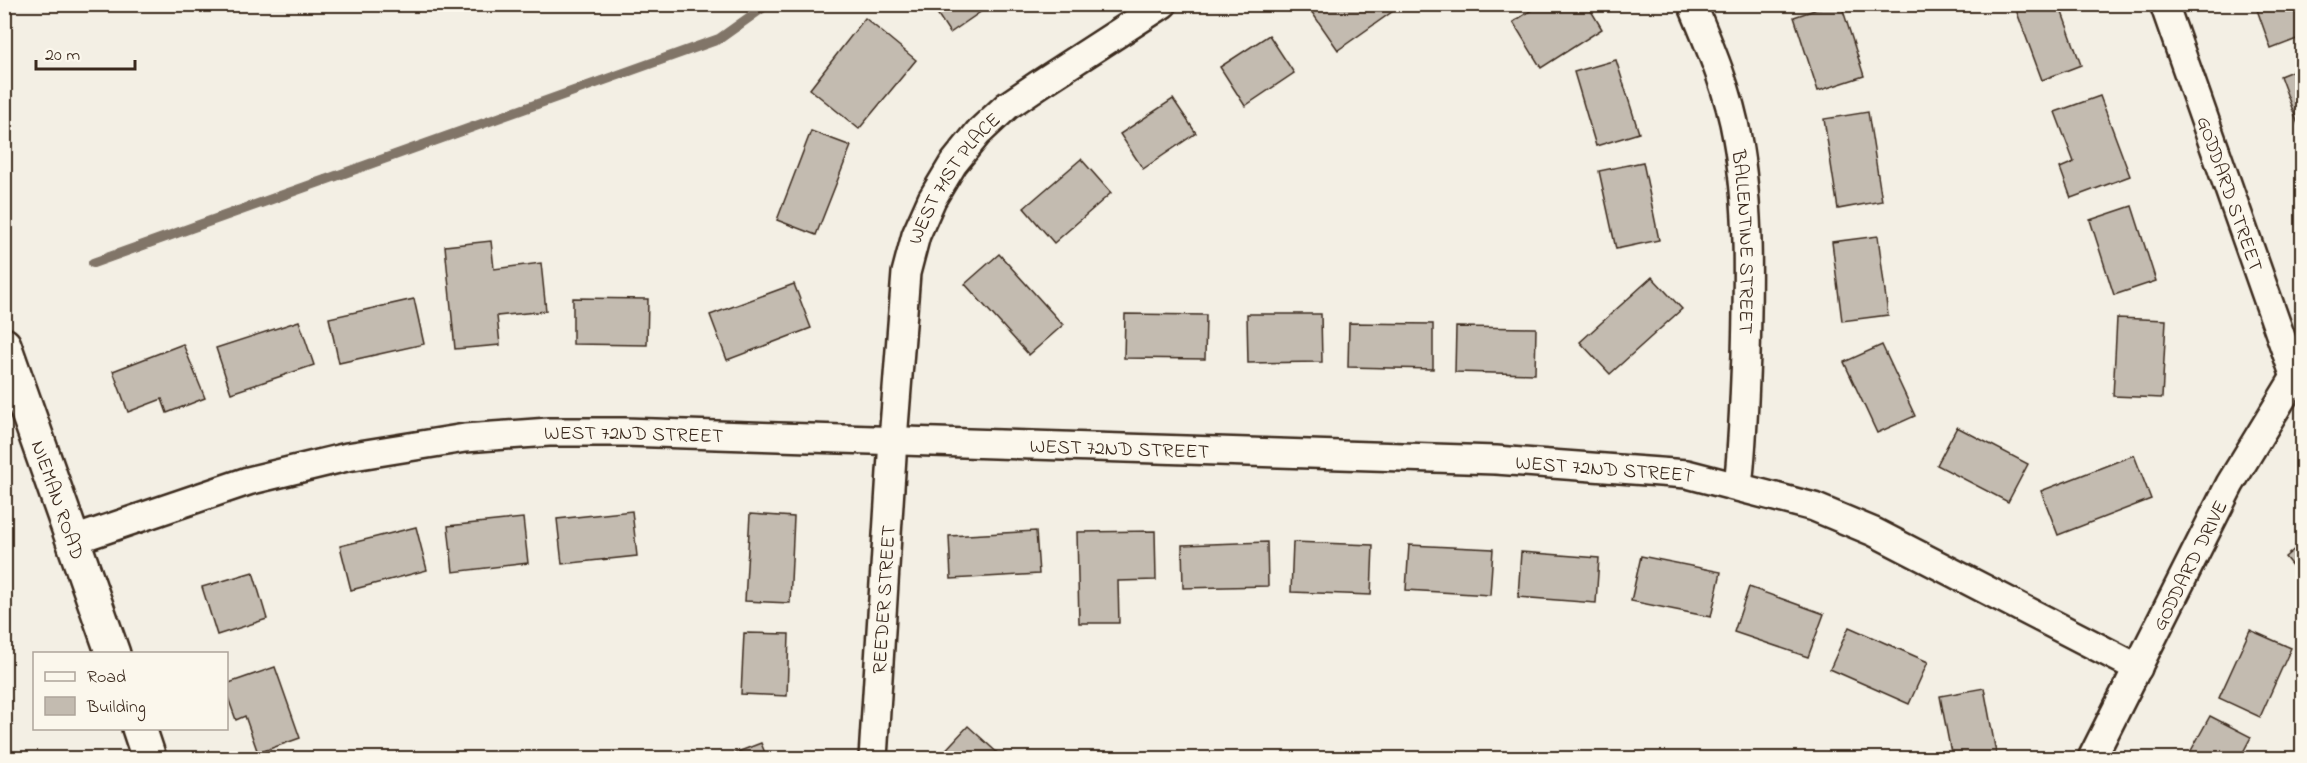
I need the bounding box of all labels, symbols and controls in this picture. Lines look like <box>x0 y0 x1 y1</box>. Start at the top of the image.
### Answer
scale bar <box>36 33 135 71</box>
text: 20 m <box>45 43 80 69</box>
street label: WEST 71ST PLACE <box>902 107 1008 248</box>
street label: GODDARD STREET <box>2188 113 2269 276</box>
street label: BALLENTINE STREET <box>1722 147 1759 334</box>
street label: WEST 72ND STREET <box>544 420 724 452</box>
street label: WEST 72ND STREET <box>1029 433 1209 468</box>
street label: NIEMAN ROAD <box>22 437 91 564</box>
street label: WEST 72ND STREET <box>1514 449 1697 492</box>
street label: GODDARD DRIVE <box>2146 496 2236 636</box>
street label: REEDER STREET <box>866 524 905 675</box>
legend <box>33 652 228 730</box>
text: Road <box>87 665 126 691</box>
text: Building <box>86 695 146 722</box>

